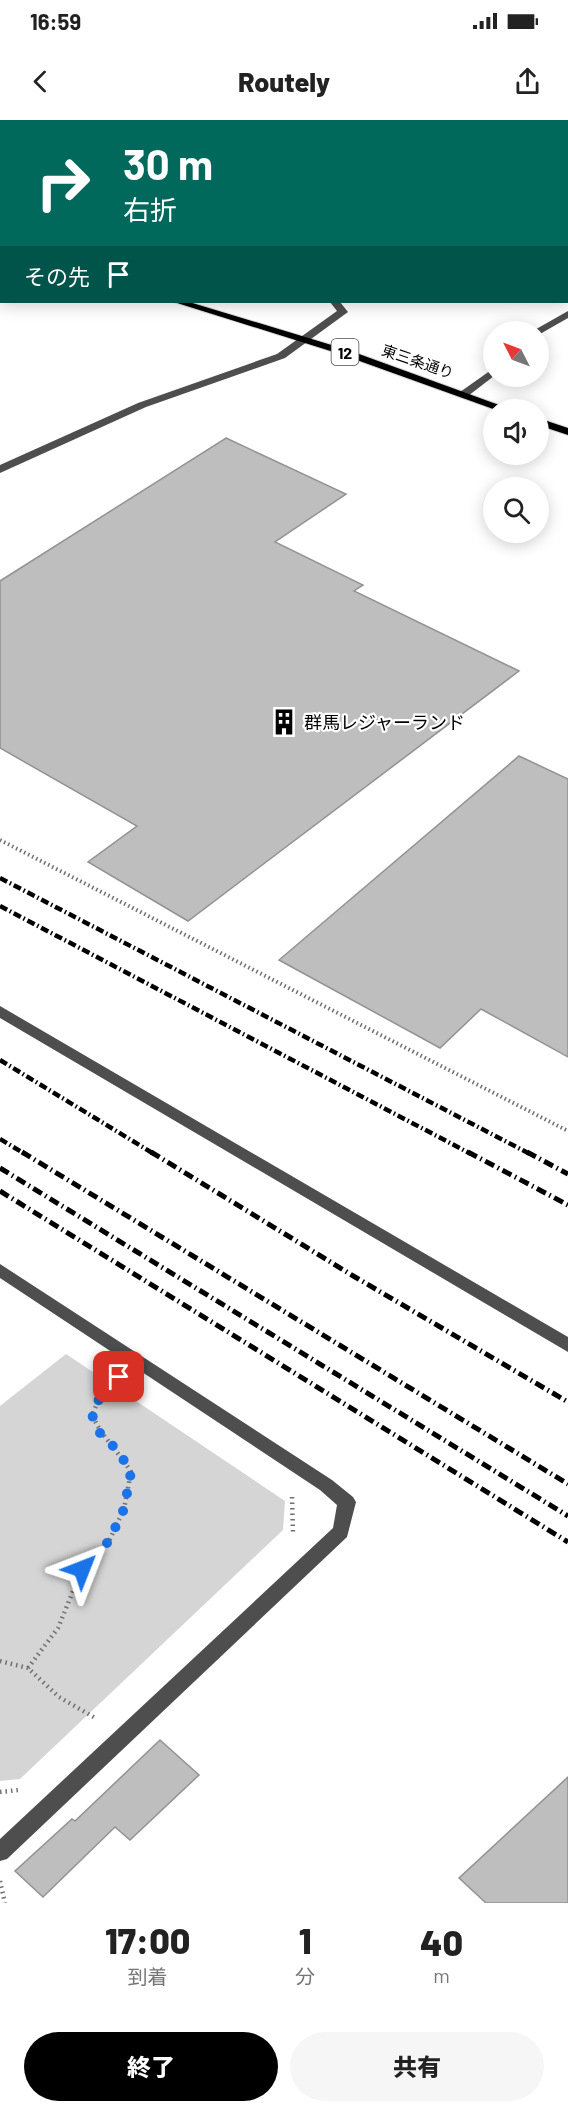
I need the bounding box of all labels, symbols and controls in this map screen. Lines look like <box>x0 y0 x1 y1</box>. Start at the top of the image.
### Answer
text: 16:59 <box>30 8 81 34</box>
icon: back <box>24 65 57 98</box>
text: Routely <box>238 65 330 97</box>
icon: share <box>511 65 544 98</box>
text: 30 m <box>123 138 213 188</box>
icon: right <box>24 144 102 222</box>
text: 右折 <box>123 193 177 225</box>
icon: arrive <box>102 258 135 291</box>
text: その先 <box>24 263 90 289</box>
north arrow <box>483 321 549 387</box>
map controls <box>483 321 549 543</box>
road number: 12 <box>332 339 358 365</box>
street label: 東三条通り <box>380 340 456 382</box>
button: sound <box>483 399 549 465</box>
button: search <box>483 477 549 543</box>
building icon: 群馬レジャーランド <box>269 707 299 737</box>
place label: 群馬レジャーランド <box>304 711 465 733</box>
pin <box>93 1351 144 1402</box>
icon: arrive <box>102 1360 135 1393</box>
position arrow <box>50 1537 114 1601</box>
text: 17:00 <box>105 1918 190 1961</box>
text: 1 <box>299 1918 312 1961</box>
text: 40 <box>420 1920 463 1963</box>
text: m <box>433 1963 450 1987</box>
text: 到着 <box>128 1964 168 1988</box>
text: 分 <box>295 1964 315 1988</box>
button: 終了 <box>24 2032 278 2101</box>
button: 共有 <box>290 2032 544 2101</box>

